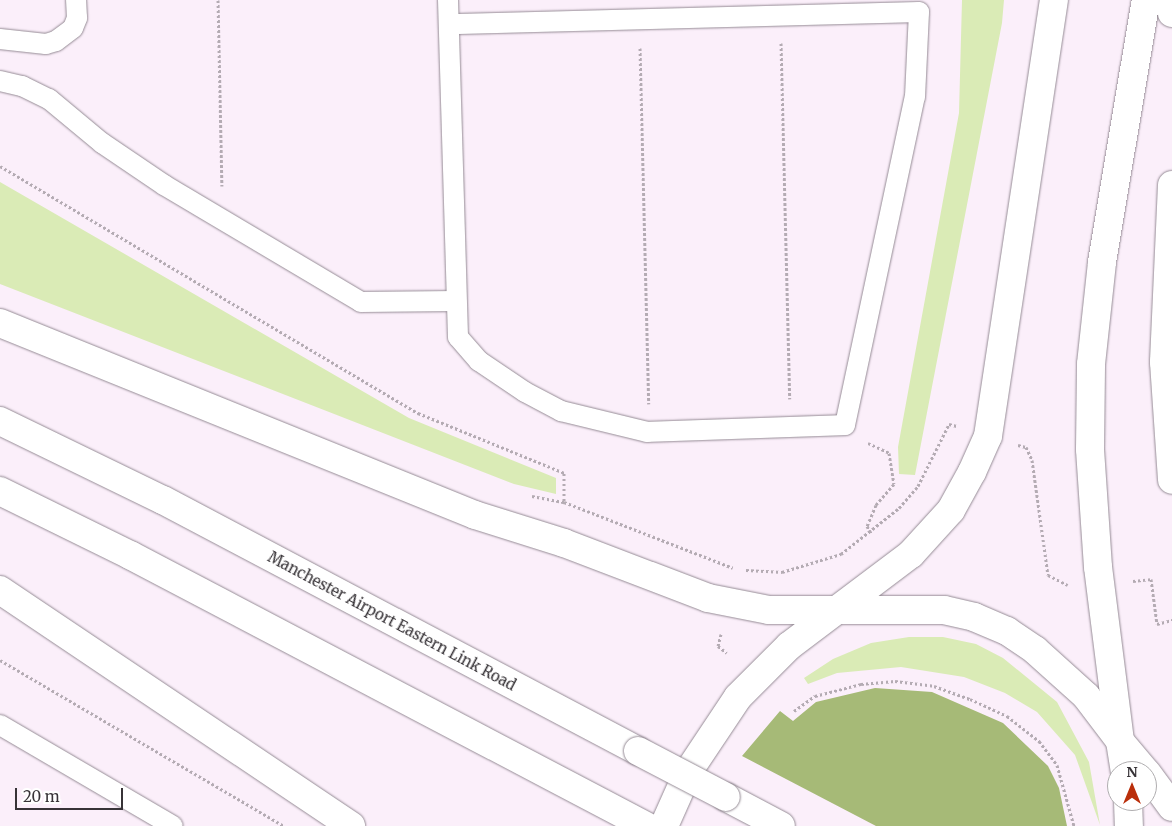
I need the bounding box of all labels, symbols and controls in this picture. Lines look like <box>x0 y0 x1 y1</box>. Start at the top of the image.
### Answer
street label: Manchester Airport Eastern Link Road <box>265 548 519 694</box>
north arrow <box>1107 761 1157 811</box>
text: N <box>1126 763 1138 781</box>
scale bar <box>18 778 125 810</box>
text: 20 m <box>23 787 60 806</box>

